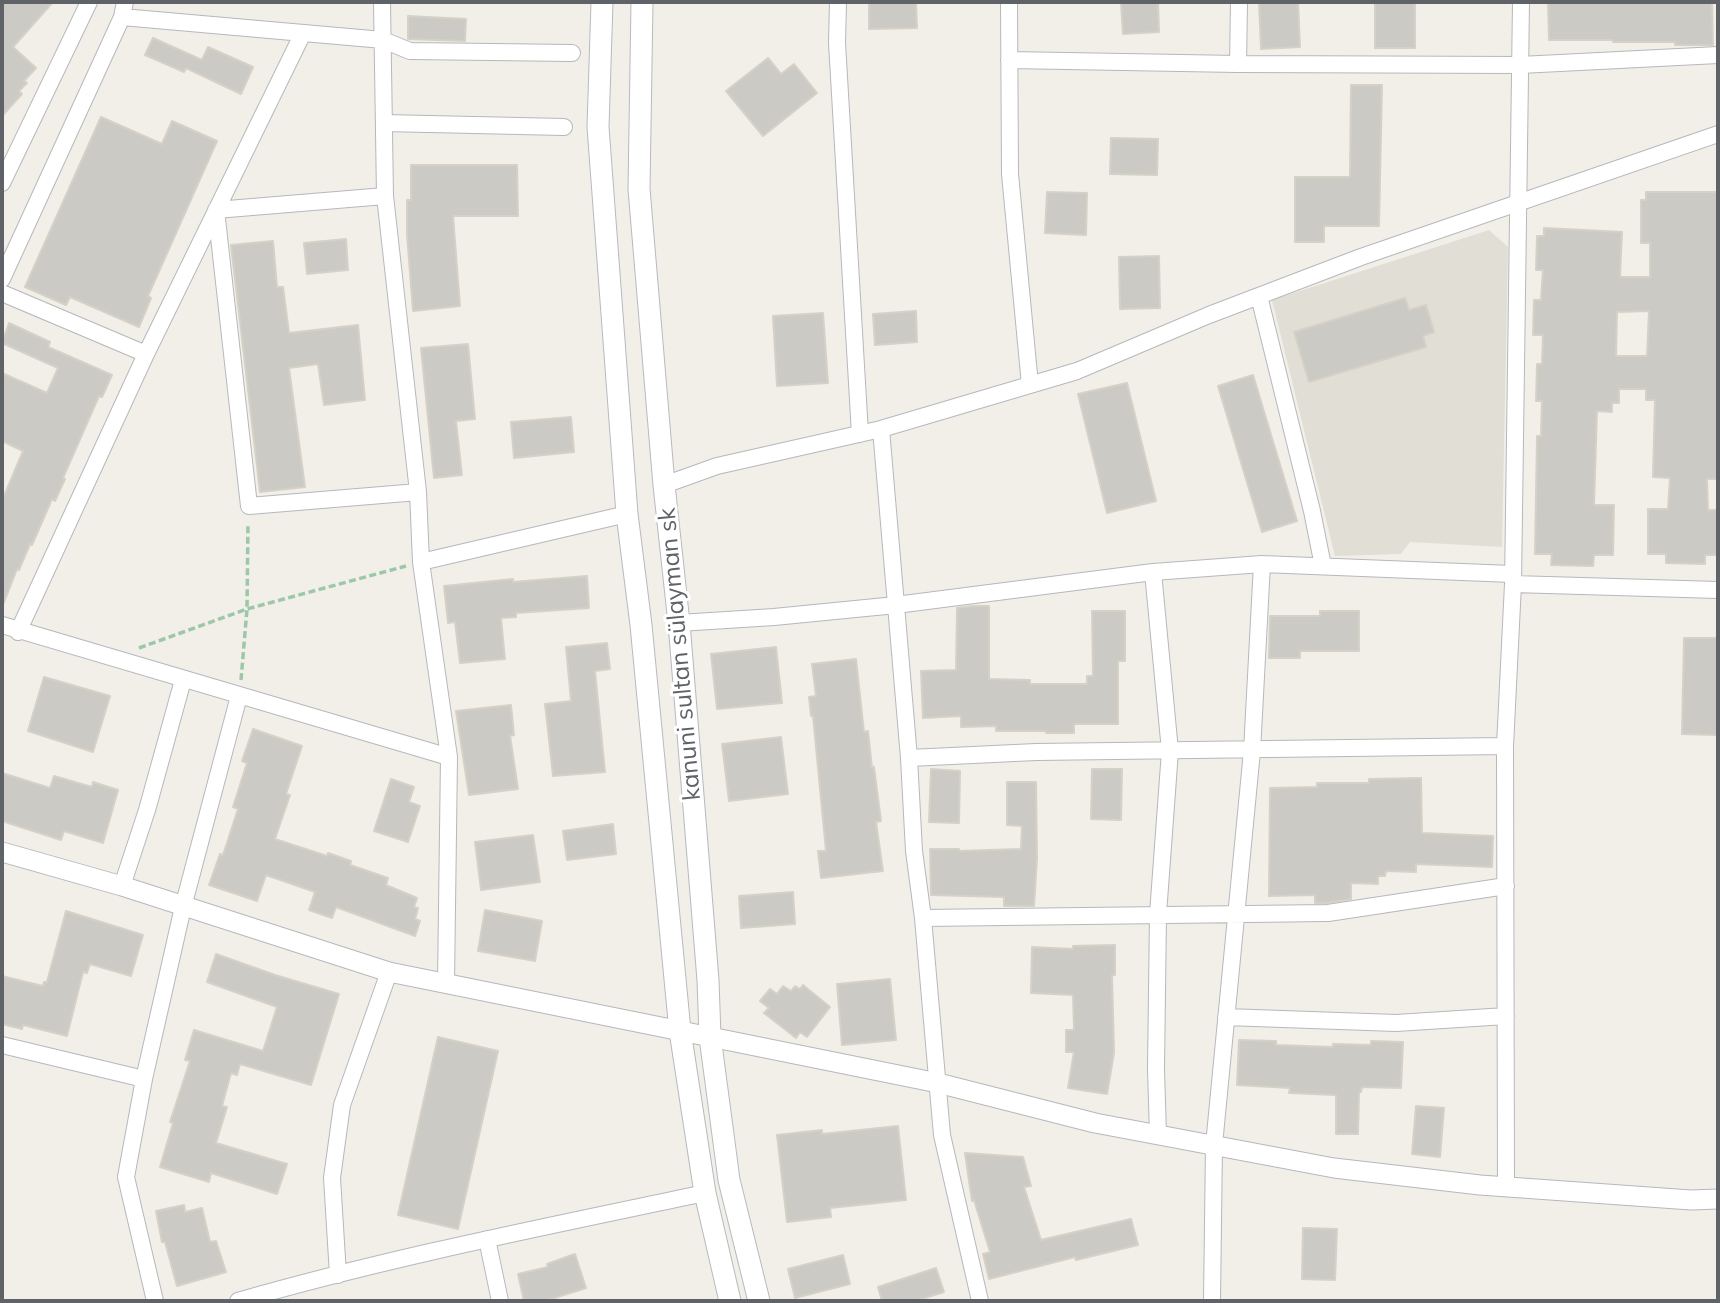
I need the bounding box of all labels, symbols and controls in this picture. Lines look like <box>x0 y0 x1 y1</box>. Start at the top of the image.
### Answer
street label: kanuni sultan sülayman sk <box>653 506 707 802</box>

